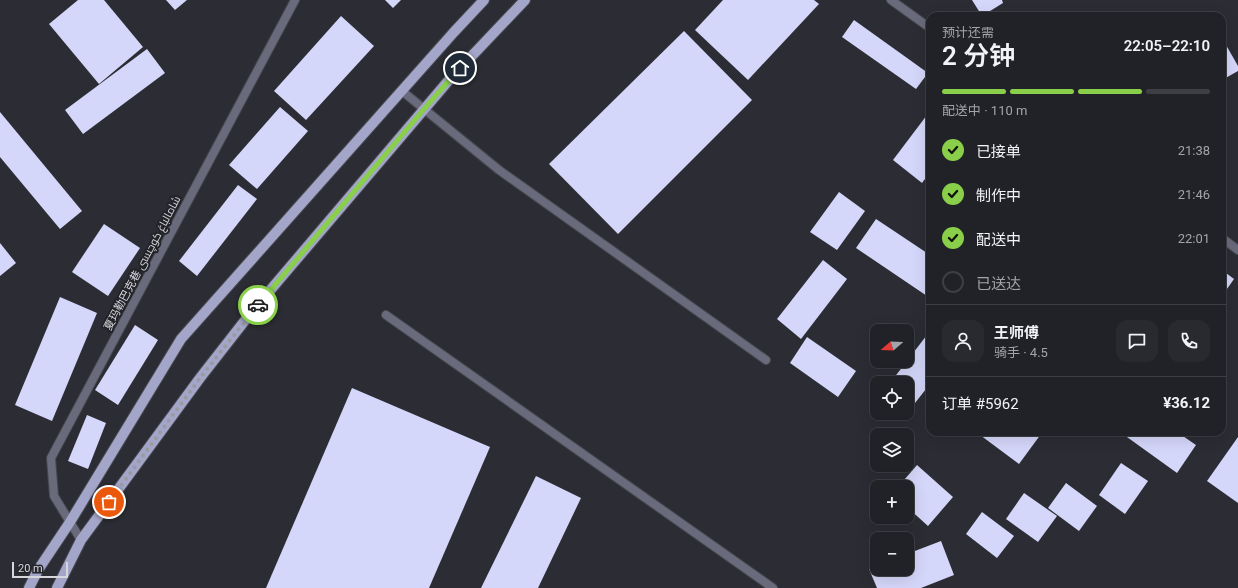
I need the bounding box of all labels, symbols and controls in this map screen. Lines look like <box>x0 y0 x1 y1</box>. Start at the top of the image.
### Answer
text: 预计还需 <box>942 25 994 40</box>
text: 22:05–22:10 <box>1124 37 1210 55</box>
text: 2 分钟 <box>942 41 1015 71</box>
pin <box>443 51 477 85</box>
icon: home <box>449 57 471 79</box>
text: 配送中 · 110 m <box>942 103 1027 118</box>
icon: check <box>942 139 964 161</box>
text: 已接单 <box>976 143 1021 161</box>
text: 21:38 <box>1178 143 1210 158</box>
icon: check <box>942 183 964 205</box>
text: 制作中 <box>976 187 1021 205</box>
text: 21:46 <box>1178 187 1210 202</box>
street label: 夏玛勒巴克巷 شامالباغ كوچىسى <box>101 194 184 333</box>
icon: check <box>942 227 964 249</box>
text: 配送中 <box>976 231 1021 249</box>
text: 22:01 <box>1178 231 1210 246</box>
text: 已送达 <box>976 275 1021 293</box>
courier <box>238 285 278 325</box>
icon: car <box>247 294 269 316</box>
button: person <box>942 320 984 362</box>
button: chat <box>1116 320 1158 362</box>
button: phone <box>1168 320 1210 362</box>
north arrow <box>870 324 914 368</box>
map controls <box>870 324 914 576</box>
text: 王师傅 <box>994 324 1039 342</box>
text: 骑手 · 4.5 <box>994 345 1048 360</box>
button: locate <box>870 376 914 420</box>
text: ¥36.12 <box>1163 394 1210 412</box>
text: 订单 #5962 <box>942 395 1019 413</box>
button: layers <box>870 428 914 472</box>
button: + <box>870 480 914 524</box>
pin <box>92 485 126 519</box>
icon: bag <box>98 491 120 513</box>
button: − <box>870 532 914 576</box>
scale bar <box>12 560 68 579</box>
text: 20 m <box>18 562 43 575</box>

